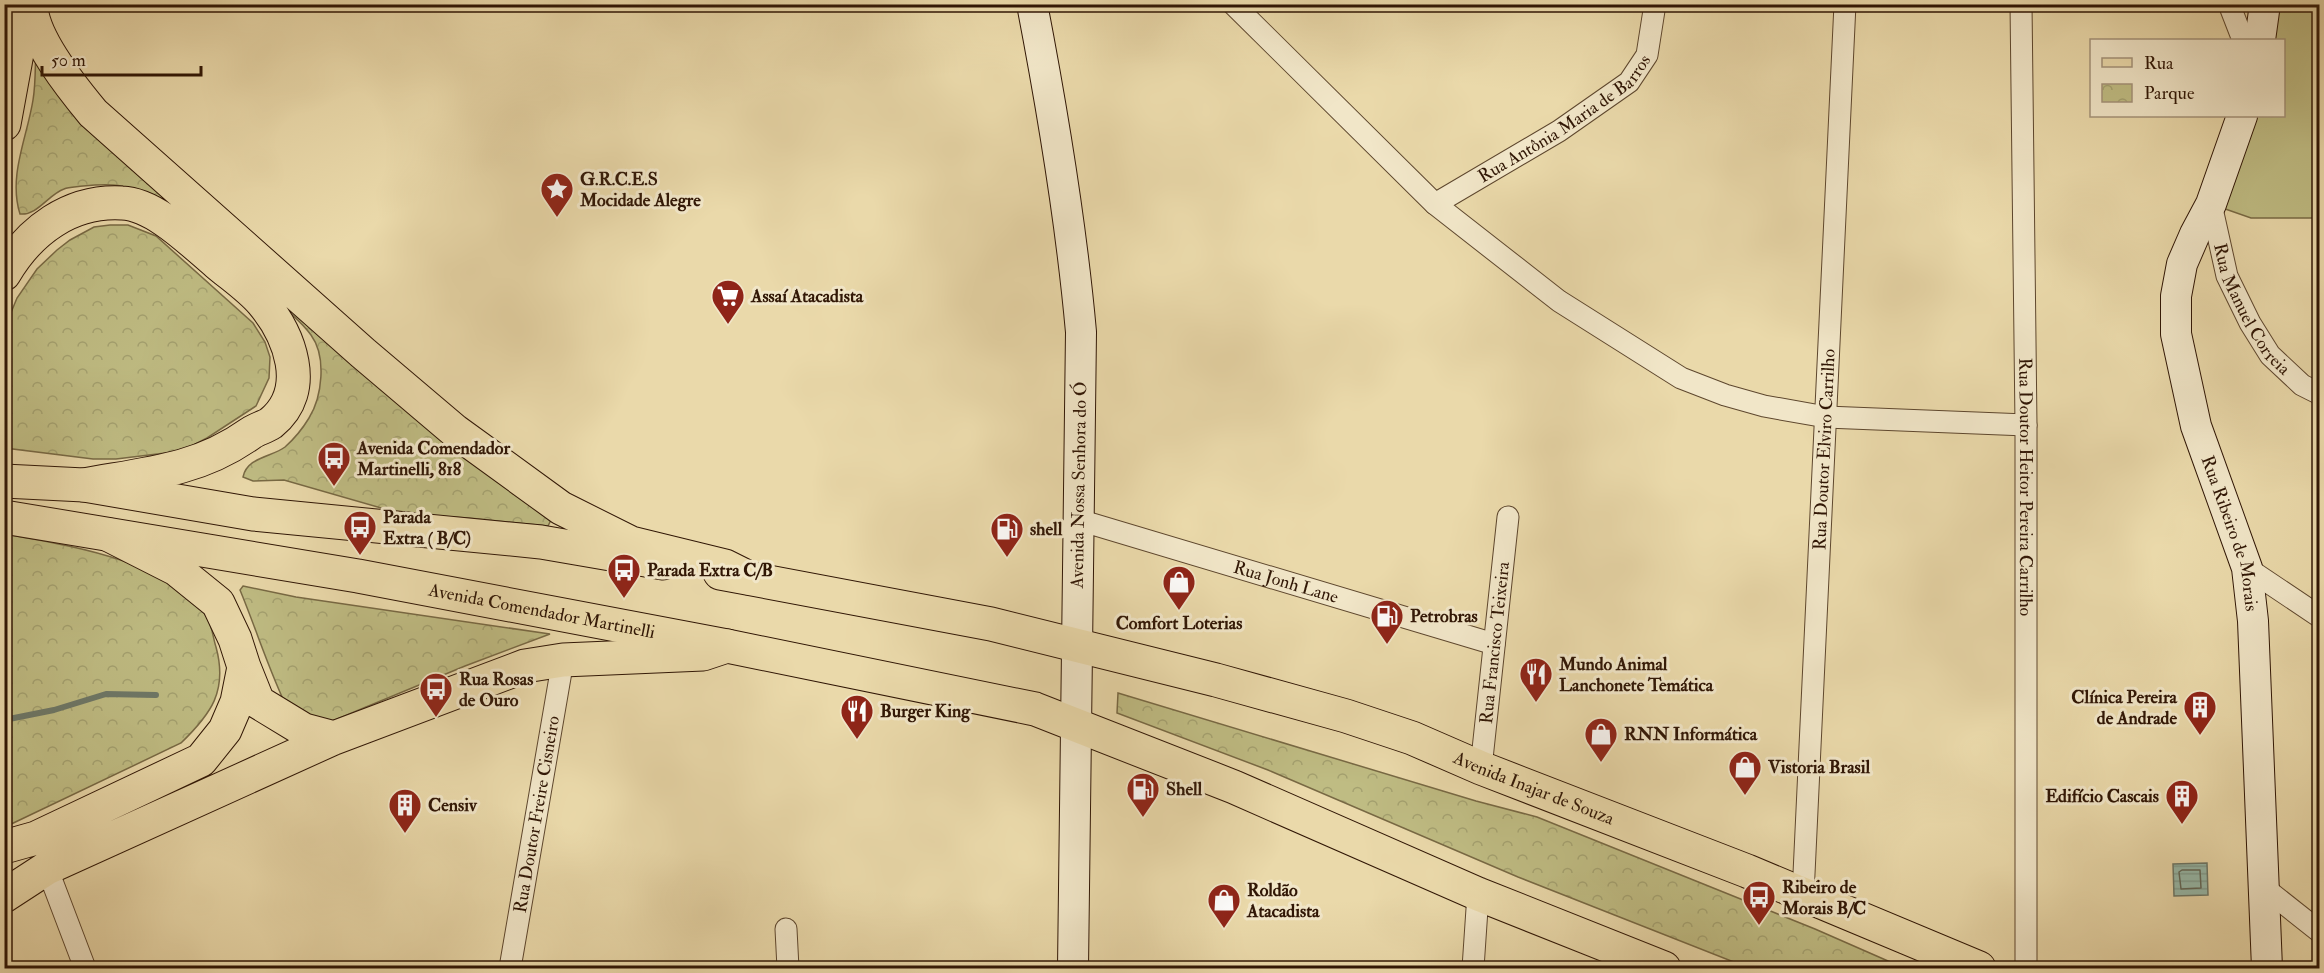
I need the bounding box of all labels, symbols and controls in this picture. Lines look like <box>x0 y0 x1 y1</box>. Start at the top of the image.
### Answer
scale bar <box>42 39 201 77</box>
legend <box>2090 39 2285 117</box>
text: 50 m <box>51 49 86 72</box>
street label: Rua Antônia Maria de Barros <box>1474 50 1656 188</box>
text: Rua <box>2144 52 2174 75</box>
text: Parque <box>2144 82 2195 105</box>
place label: G.R.C.E.S Mocidade Alegre <box>579 168 701 212</box>
place icon: G.R.C.E.S Mocidade Alegre <box>539 171 575 218</box>
street label: Rua Manuel Correia <box>2209 241 2296 380</box>
supermarket icon: Assaí Atacadista <box>710 278 746 325</box>
place label: Assaí Atacadista <box>750 285 864 308</box>
street label: Rua Doutor Elviro Carrilho <box>1808 348 1840 551</box>
street label: Rua Doutor Heitor Pereira Carrilho <box>2014 358 2038 617</box>
street label: Avenida Nossa Senhora do Ó <box>1066 381 1092 590</box>
place label: Avenida Comendador Martinelli, 818 <box>356 437 510 481</box>
bus stop icon: Avenida Comendador Martinelli, 818 <box>316 440 352 487</box>
street label: Rua Ribeiro de Morais <box>2196 452 2263 613</box>
place label: Parada Extra ( B/C) <box>383 506 471 550</box>
bus stop icon: Parada Extra ( B/C) <box>342 509 378 556</box>
fuel station icon: shell <box>989 511 1025 558</box>
place label: shell <box>1030 518 1063 541</box>
bus stop icon: Parada Extra C/B <box>606 552 642 599</box>
street label: Rua Jonh Lane <box>1231 555 1342 609</box>
place label: Parada Extra C/B <box>647 559 773 582</box>
street label: Rua Francisco Teixeira <box>1474 560 1515 725</box>
shop icon: Comfort Loterias <box>1161 564 1197 611</box>
street label: Avenida Comendador Martinelli <box>426 578 657 644</box>
fuel station icon: Petrobras <box>1369 598 1405 645</box>
place label: Petrobras <box>1410 605 1478 628</box>
place label: Comfort Loterias <box>1116 612 1242 635</box>
place label: Mundo Animal Lanchonete Temática <box>1558 653 1714 697</box>
restaurant icon: Mundo Animal Lanchonete Temática <box>1518 656 1554 703</box>
place label: Rua Rosas de Ouro <box>459 668 533 712</box>
bus stop icon: Rua Rosas de Ouro <box>418 671 454 718</box>
place label: Clínica Pereira de Andrade <box>2071 686 2178 730</box>
building icon: Clínica Pereira de Andrade <box>2182 689 2218 736</box>
restaurant icon: Burger King <box>839 693 875 740</box>
place label: Burger King <box>880 700 971 723</box>
street label: Rua Doutor Freire Cisneiro <box>508 714 565 915</box>
shop icon: RNN Informática <box>1583 716 1619 763</box>
place label: RNN Informática <box>1624 723 1758 746</box>
street label: Avenida Inajar de Souza <box>1449 746 1618 830</box>
shop icon: Vistoria Brasil <box>1727 749 1763 796</box>
place label: Vistoria Brasil <box>1767 756 1871 779</box>
fuel station icon: Shell <box>1125 771 1161 818</box>
place label: Shell <box>1166 778 1203 801</box>
building icon: Edifício Cascais <box>2164 778 2200 825</box>
place label: Edifício Cascais <box>2045 785 2159 808</box>
building icon: Censiv <box>387 787 423 834</box>
place label: Censiv <box>428 794 478 817</box>
place label: Ribeiro de Morais B/C <box>1781 876 1866 920</box>
place label: Roldão Atacadista <box>1246 879 1320 923</box>
bus stop icon: Ribeiro de Morais B/C <box>1741 879 1777 926</box>
shop icon: Roldão Atacadista <box>1206 882 1242 929</box>

